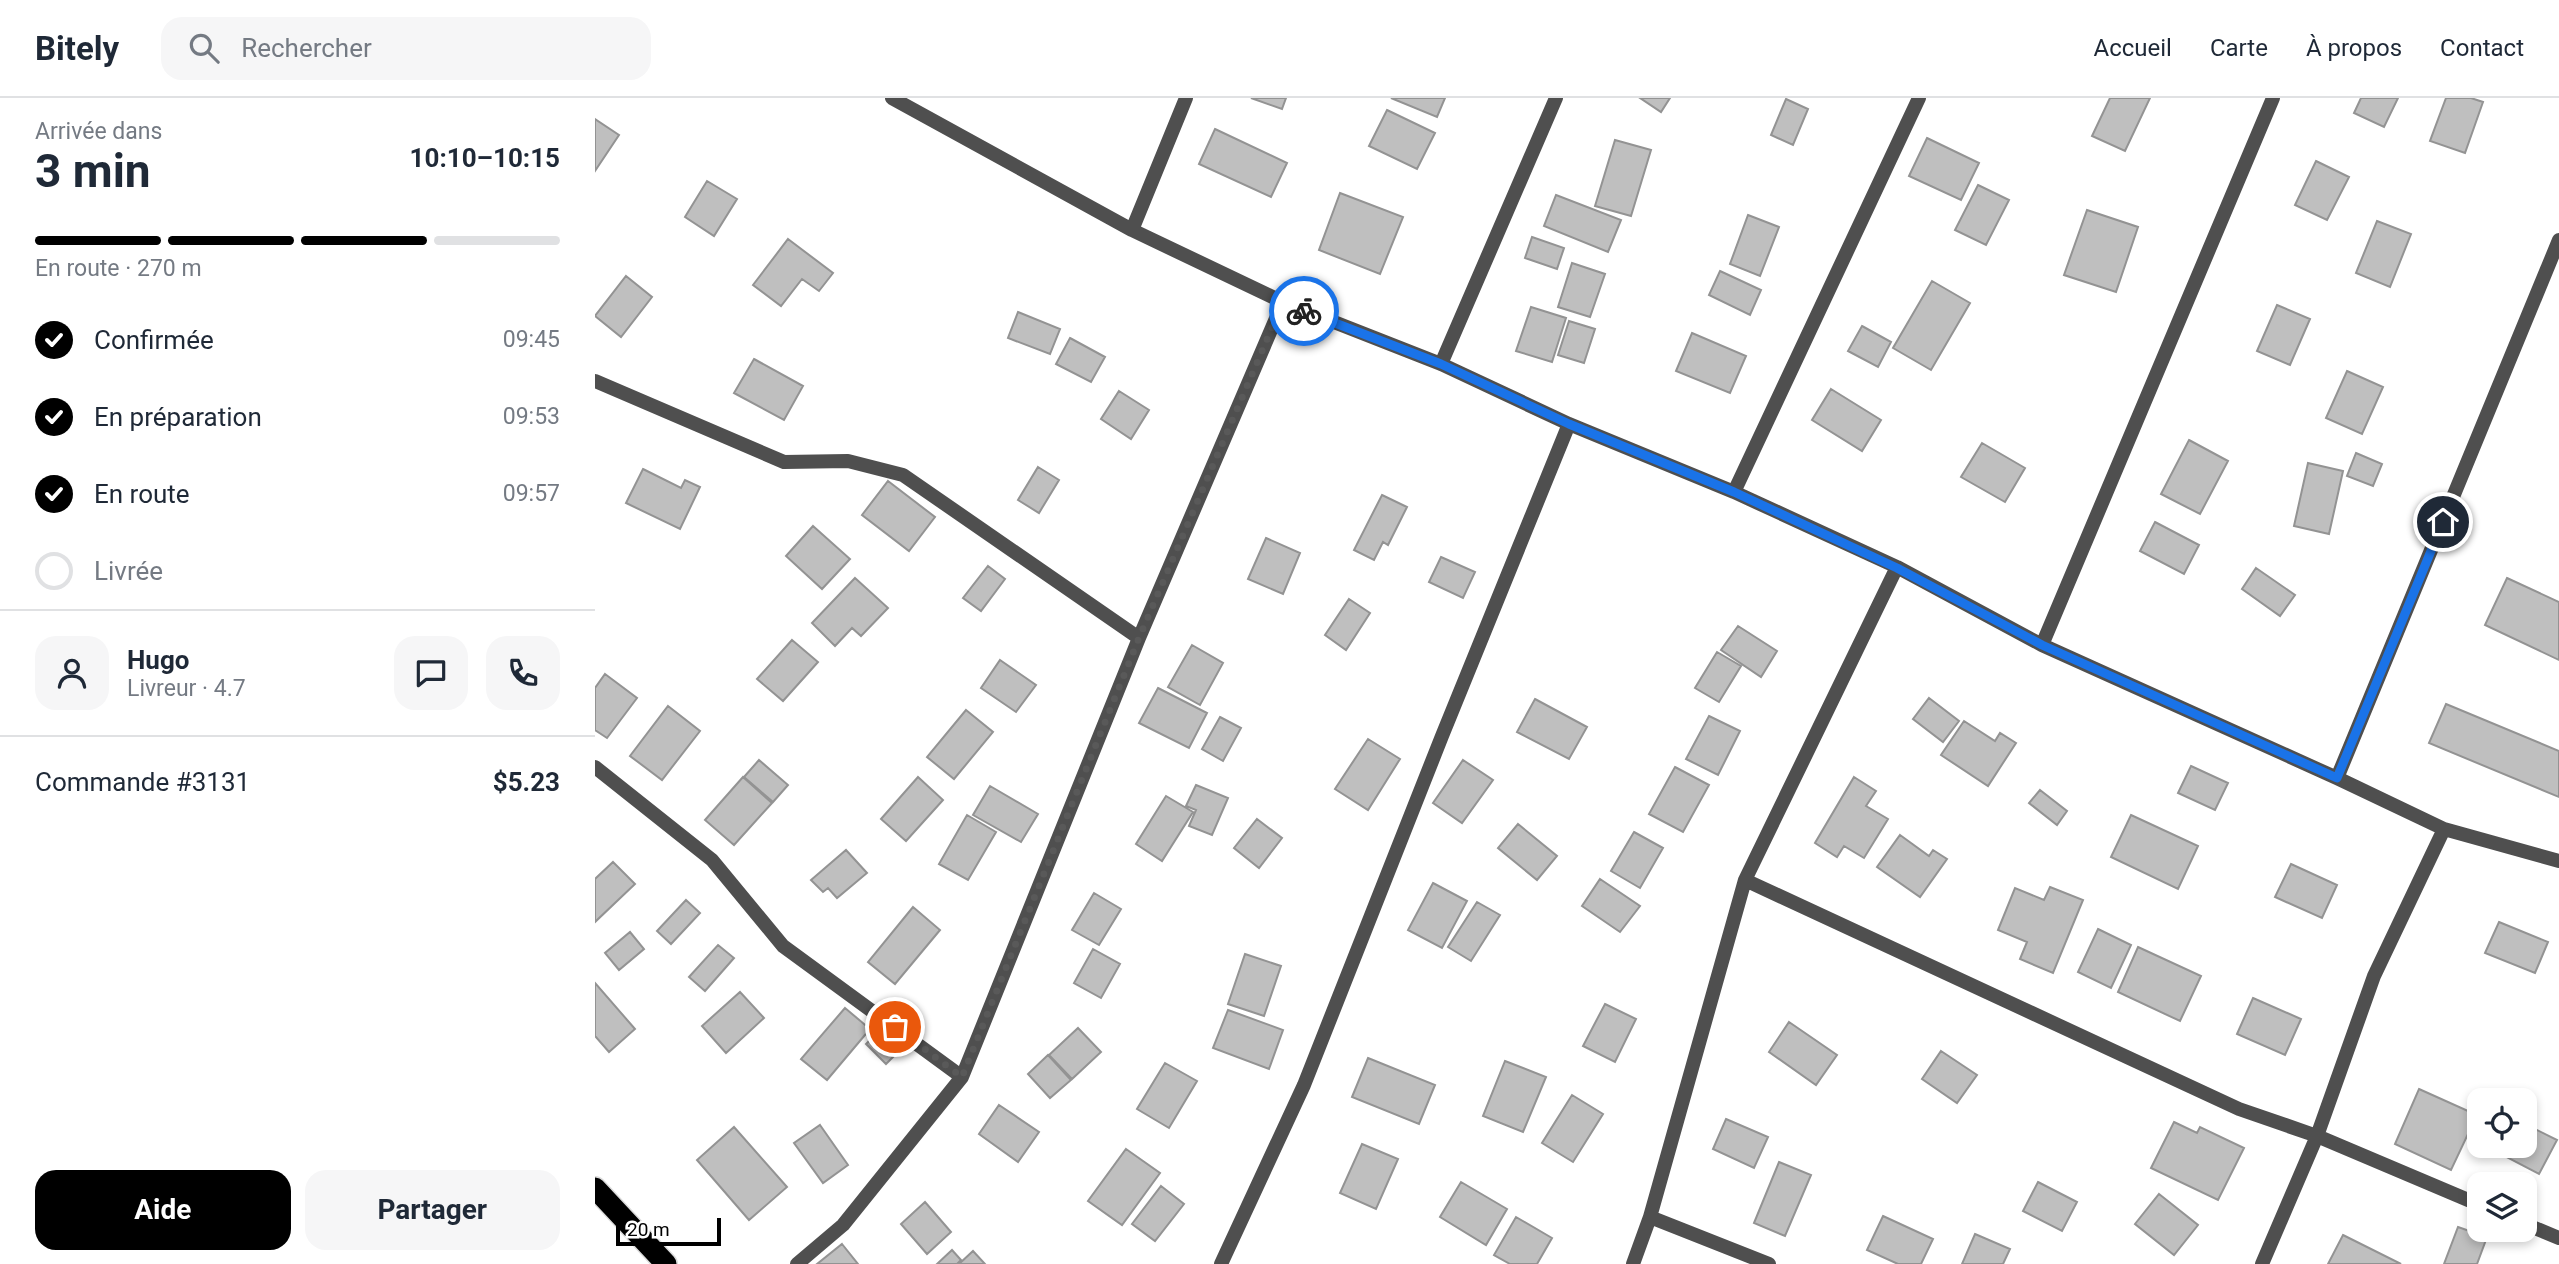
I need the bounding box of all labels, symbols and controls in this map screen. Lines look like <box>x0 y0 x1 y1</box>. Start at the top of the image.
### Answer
search box <box>161 17 651 80</box>
text: Bitely <box>35 29 119 68</box>
icon: search <box>185 29 223 67</box>
text: Rechercher <box>241 33 372 63</box>
text: Accueil <box>2093 34 2172 62</box>
text: Carte <box>2210 34 2268 62</box>
text: À propos <box>2306 34 2402 62</box>
text: Contact <box>2440 34 2524 62</box>
text: Arrivée dans <box>35 118 162 145</box>
text: 10:10–10:15 <box>410 143 560 173</box>
text: 3 min <box>35 144 151 198</box>
text: En route · 270 m <box>35 255 202 282</box>
courier <box>1269 276 1339 346</box>
icon: bike <box>1285 292 1323 330</box>
icon: check <box>35 321 73 359</box>
text: Confirmée <box>94 325 214 355</box>
text: 09:45 <box>503 326 560 353</box>
icon: check <box>35 398 73 436</box>
text: En préparation <box>94 402 262 432</box>
text: 09:53 <box>503 403 560 430</box>
icon: check <box>35 475 73 513</box>
text: En route <box>94 479 190 509</box>
text: 09:57 <box>503 480 560 507</box>
pin <box>2413 492 2473 552</box>
icon: home <box>2424 503 2462 541</box>
text: Livrée <box>94 556 163 586</box>
button: person <box>35 636 109 710</box>
button: chat <box>394 636 468 710</box>
button: phone <box>486 636 560 710</box>
text: Hugo <box>127 645 189 675</box>
text: Livreur · 4.7 <box>127 675 246 702</box>
text: Commande #3131 <box>35 767 250 797</box>
text: $5.23 <box>493 767 560 797</box>
pin <box>865 997 925 1057</box>
icon: bag <box>876 1008 914 1046</box>
map controls <box>2467 1088 2537 1242</box>
button: locate <box>2467 1088 2537 1158</box>
button: Aide <box>35 1170 291 1250</box>
button: Partager <box>305 1170 560 1250</box>
button: layers <box>2467 1172 2537 1242</box>
scale bar <box>616 1215 721 1247</box>
text: 20 m <box>627 1218 670 1241</box>

